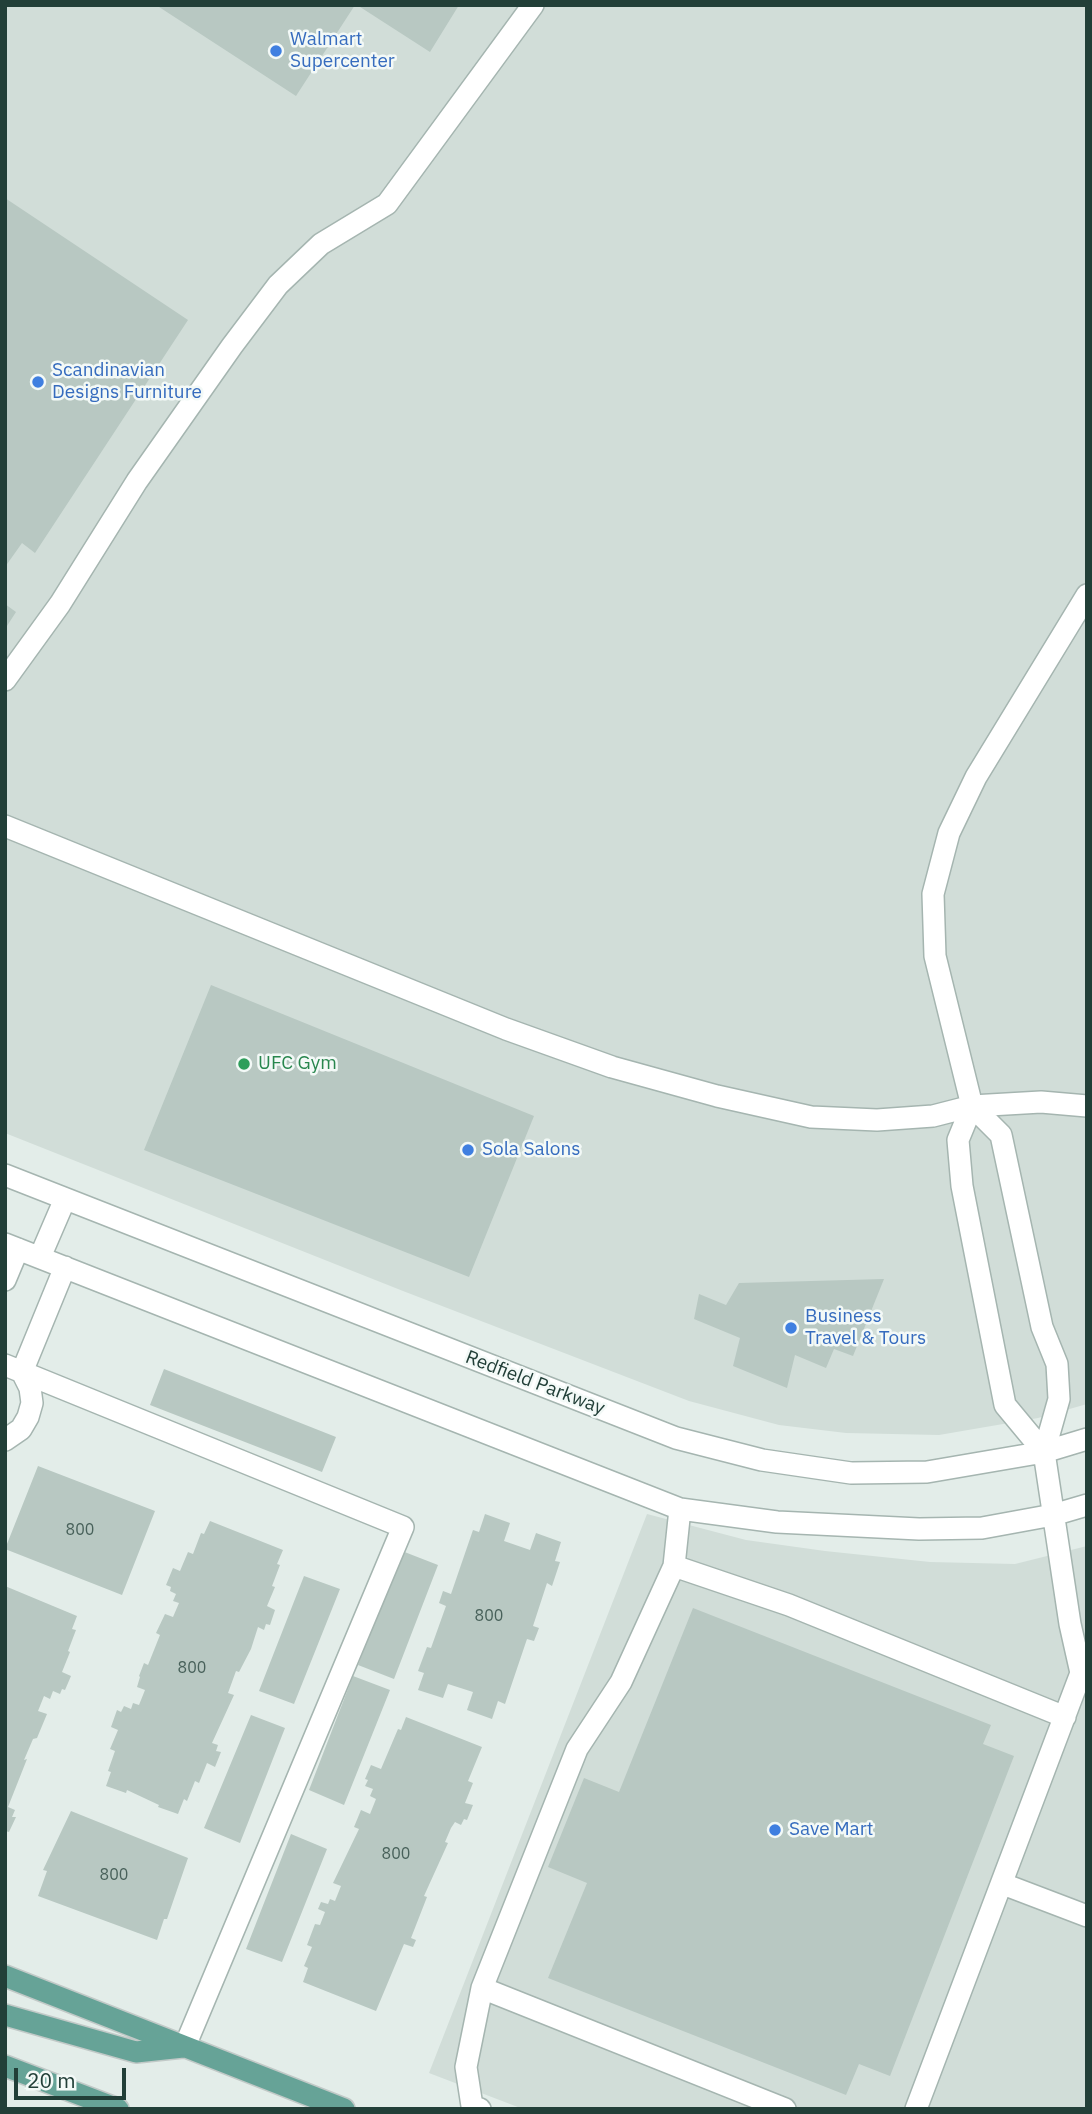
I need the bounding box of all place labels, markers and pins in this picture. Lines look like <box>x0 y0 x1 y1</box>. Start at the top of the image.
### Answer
place label: Walmart Supercenter <box>290 29 395 73</box>
marker: Walmart Supercenter <box>268 43 284 59</box>
place label: Scandinavian Designs Furniture <box>52 360 202 404</box>
marker: Scandinavian Designs Furniture <box>30 374 46 390</box>
place label: UFC Gym <box>258 1053 337 1075</box>
marker: UFC Gym <box>236 1056 252 1072</box>
place label: Sola Salons <box>482 1139 581 1161</box>
marker: Sola Salons <box>460 1142 476 1158</box>
place label: Business Travel & Tours <box>805 1306 926 1350</box>
marker: Business Travel & Tours <box>783 1320 799 1336</box>
place label: Save Mart <box>789 1819 873 1841</box>
marker: Save Mart <box>767 1822 783 1838</box>

